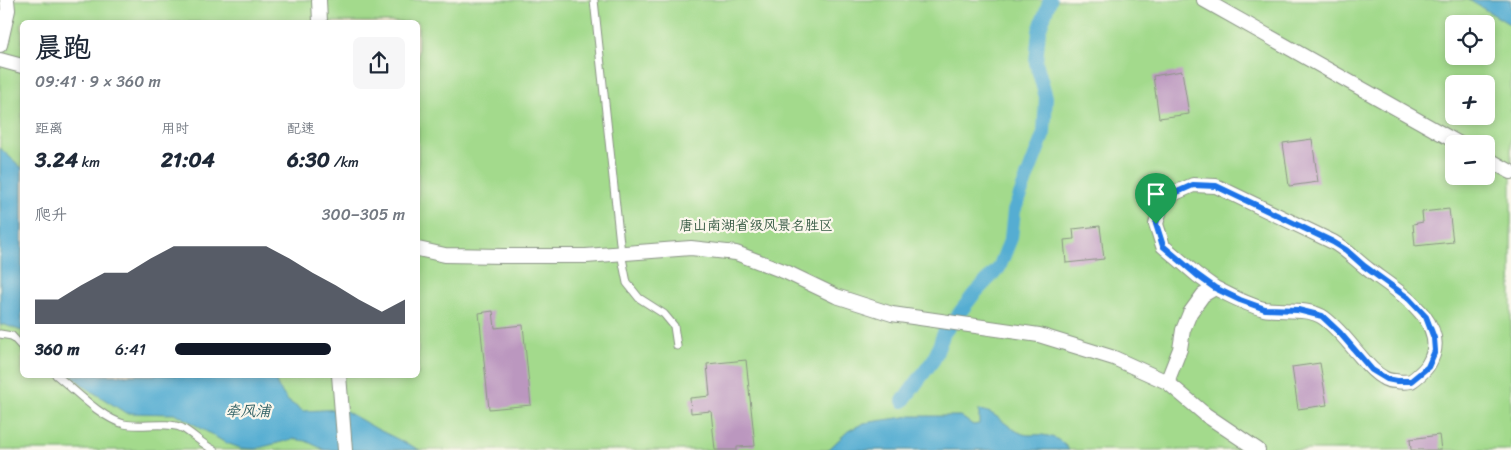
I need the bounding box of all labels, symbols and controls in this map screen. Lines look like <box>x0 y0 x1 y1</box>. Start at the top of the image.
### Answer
map controls <box>1445 15 1495 185</box>
button: locate <box>1445 15 1495 65</box>
text: 晨跑 <box>35 23 91 72</box>
button: share <box>353 37 405 89</box>
text: 09:41 · 9 × 360 m <box>35 67 161 96</box>
button: + <box>1445 75 1495 125</box>
text: 距离 <box>35 116 63 141</box>
text: 用时 <box>161 116 189 141</box>
text: 配速 <box>287 116 315 141</box>
button: − <box>1445 135 1495 185</box>
text: 3.24 <box>35 141 78 179</box>
text: 21:04 <box>161 141 215 179</box>
text: 6:30 <box>287 141 330 179</box>
text: km <box>78 150 100 175</box>
text: /km <box>330 150 359 175</box>
pin <box>1135 173 1177 224</box>
icon: arrive <box>1142 180 1170 208</box>
text: 爬升 <box>35 200 67 229</box>
text: 300–305 m <box>322 200 405 229</box>
park label: 唐山南湖省级风景名胜区 <box>679 213 833 238</box>
text: 360 m <box>35 335 79 364</box>
text: 6:41 <box>115 335 146 364</box>
water label: 牵风浦 <box>225 398 272 424</box>

